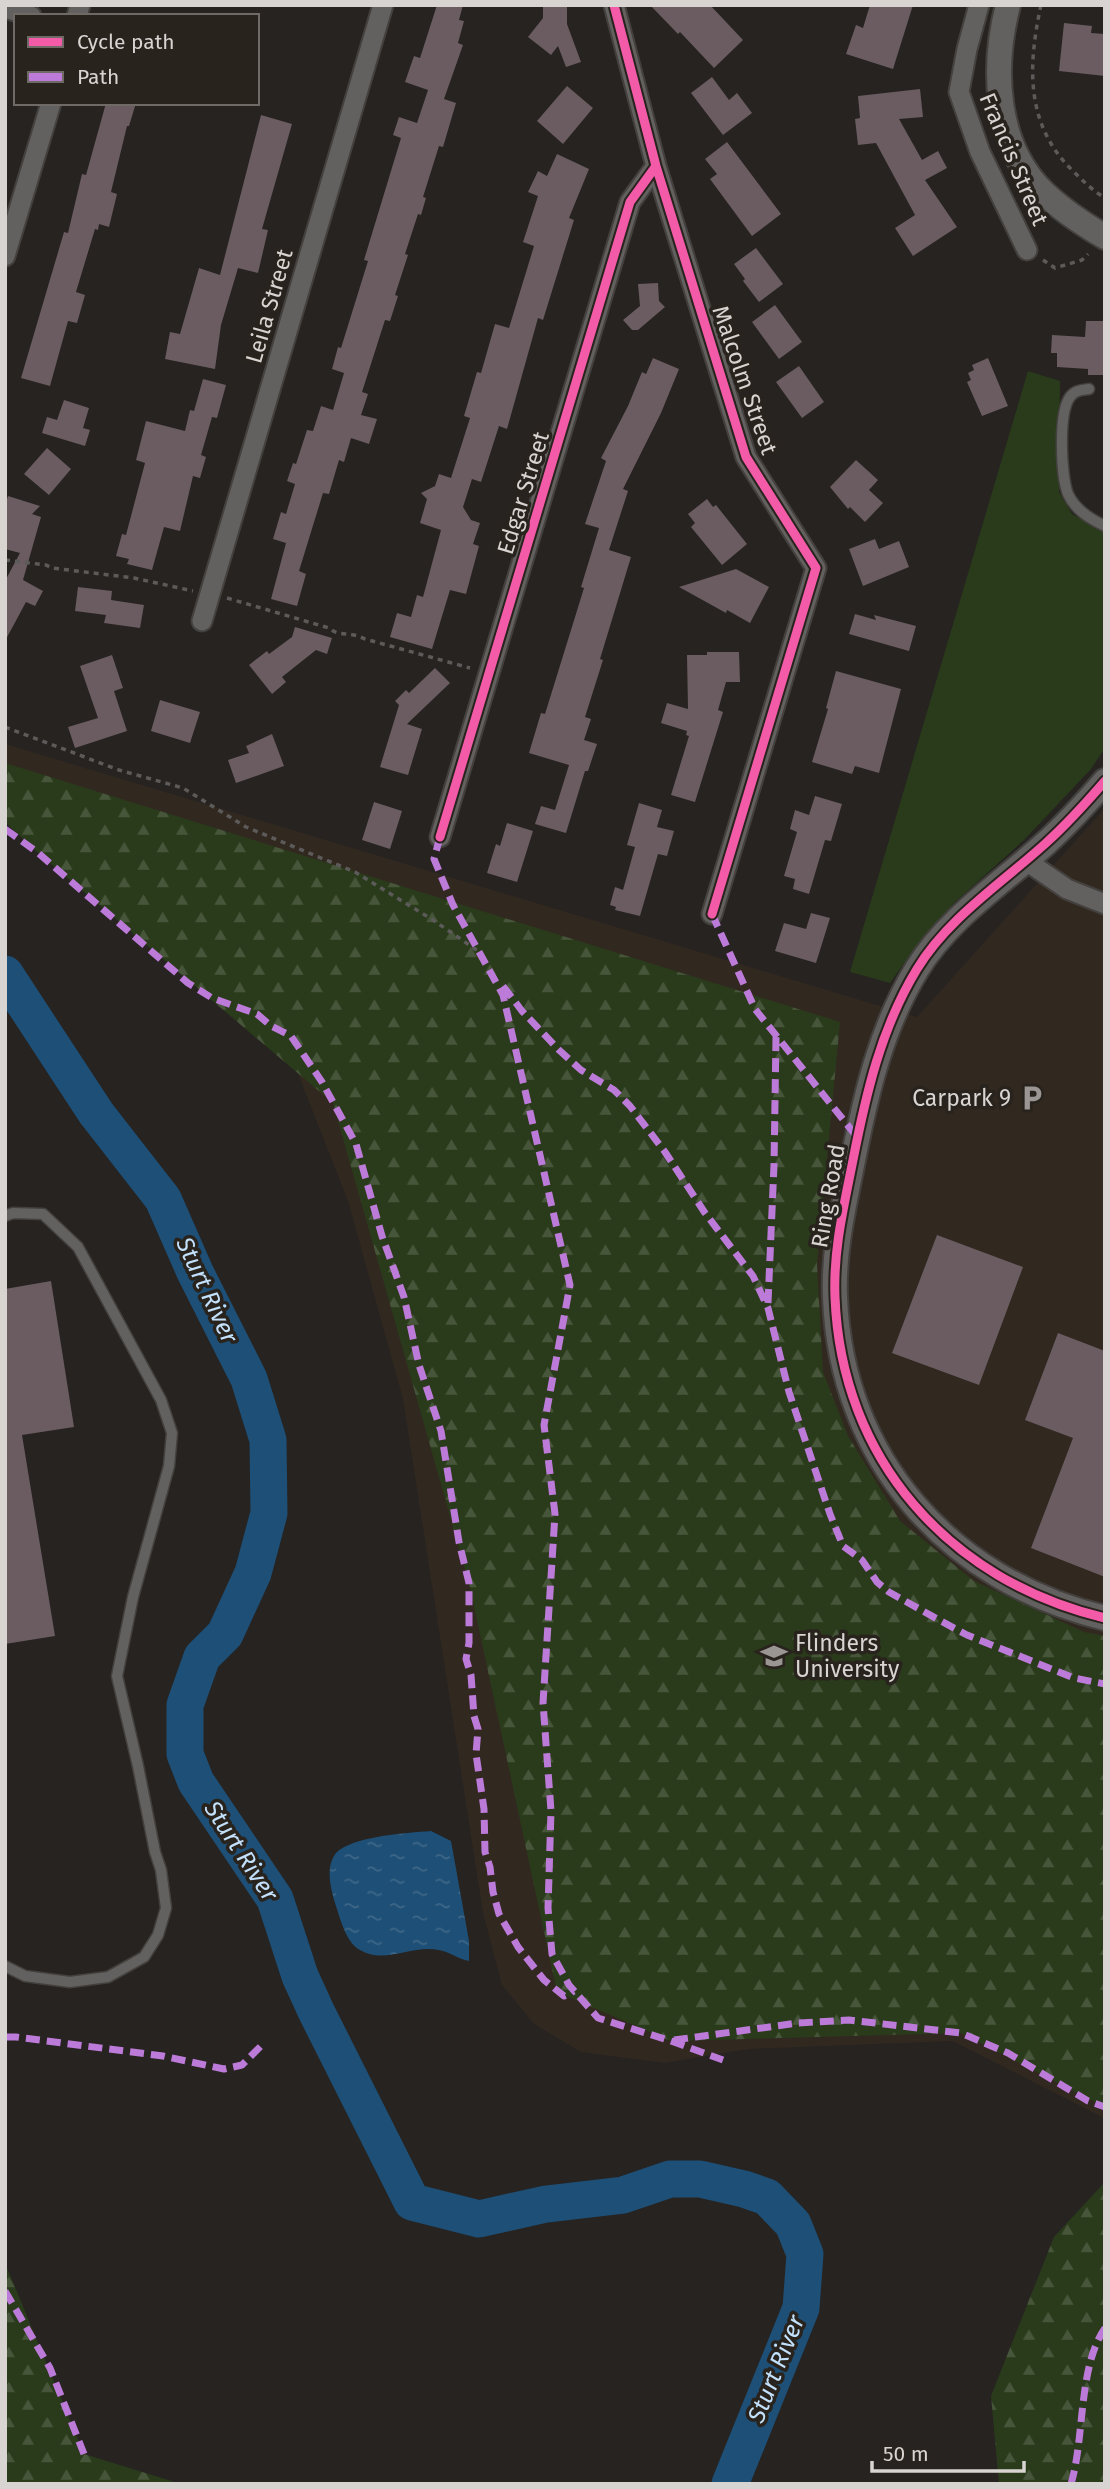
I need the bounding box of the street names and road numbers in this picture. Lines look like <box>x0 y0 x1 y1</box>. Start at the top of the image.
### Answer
street label: Francis Street <box>974 89 1055 230</box>
street label: Leila Street <box>239 245 299 366</box>
street label: Malcolm Street <box>706 302 784 459</box>
street label: Edgar Street <box>491 428 555 558</box>
street label: Ring Road <box>805 1142 851 1250</box>

